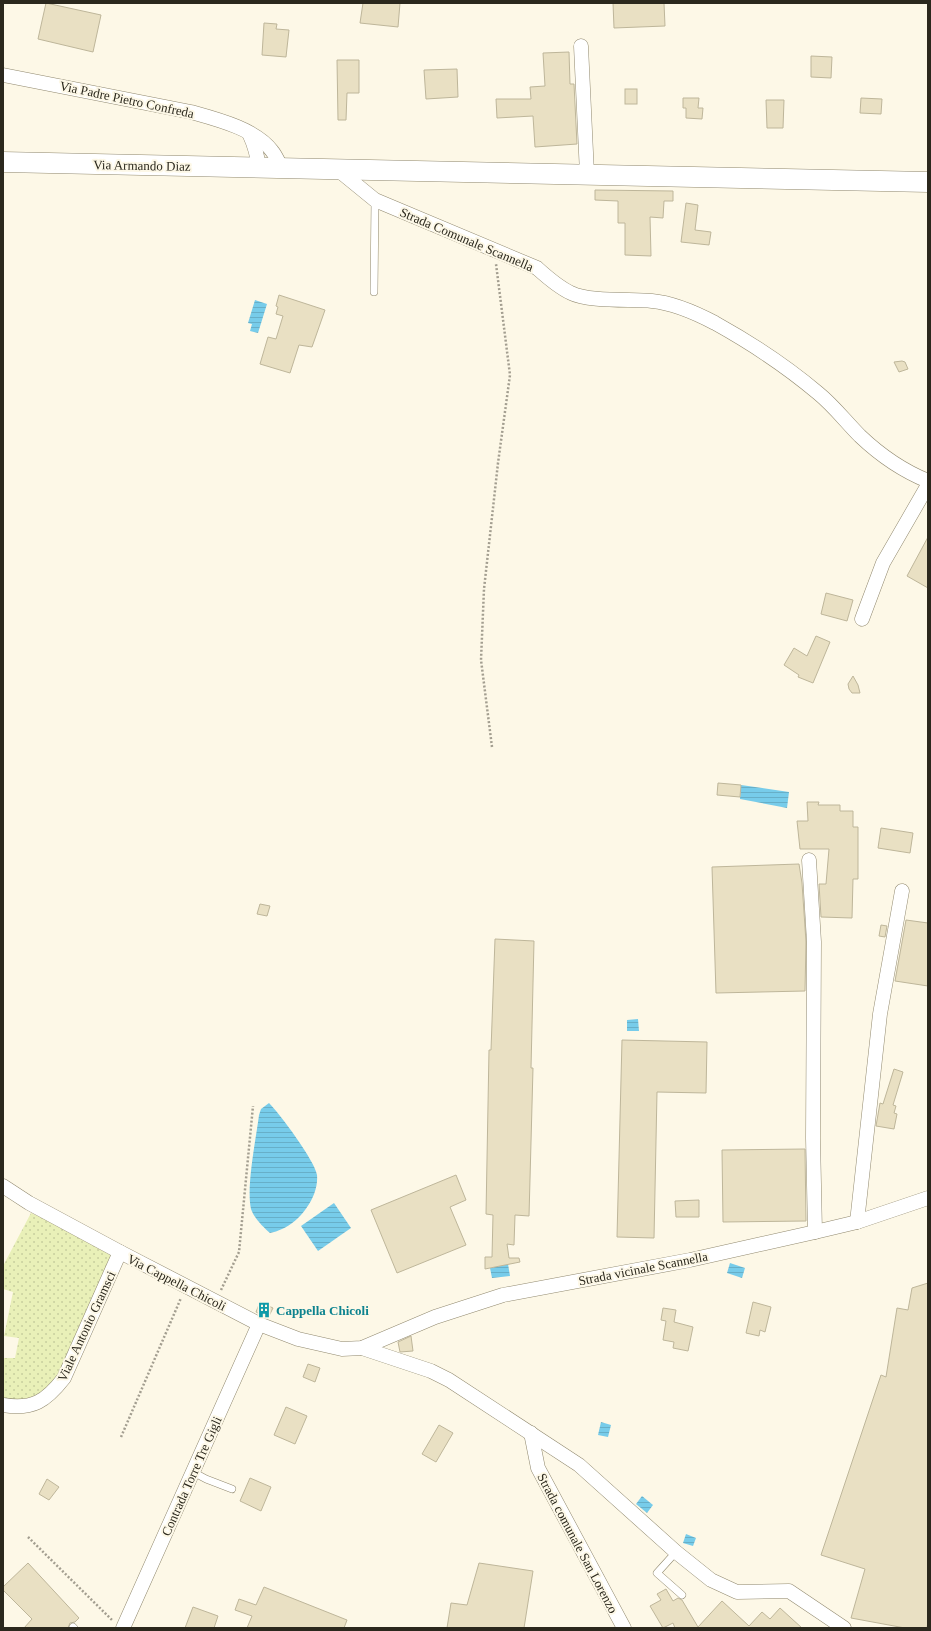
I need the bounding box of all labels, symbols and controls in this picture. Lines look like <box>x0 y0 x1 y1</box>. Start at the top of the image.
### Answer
street label: Via Padre Pietro Confreda <box>58 78 196 121</box>
street label: Via Armando Diaz <box>93 157 191 174</box>
street label: Strada Comunale Scannella <box>398 204 536 275</box>
street label: Strada vicinale Scannella <box>577 1249 709 1288</box>
street label: Via Cappella Chicoli <box>125 1251 229 1314</box>
street label: Viale Antonio Gramsci <box>54 1268 119 1384</box>
building icon: Cappella Chicoli <box>255 1301 273 1319</box>
place label: Cappella Chicoli <box>276 1303 369 1318</box>
street label: Contrada Torre Tre Gigli <box>158 1414 225 1538</box>
street label: Strada comunale San Lorenzo <box>534 1471 621 1616</box>

